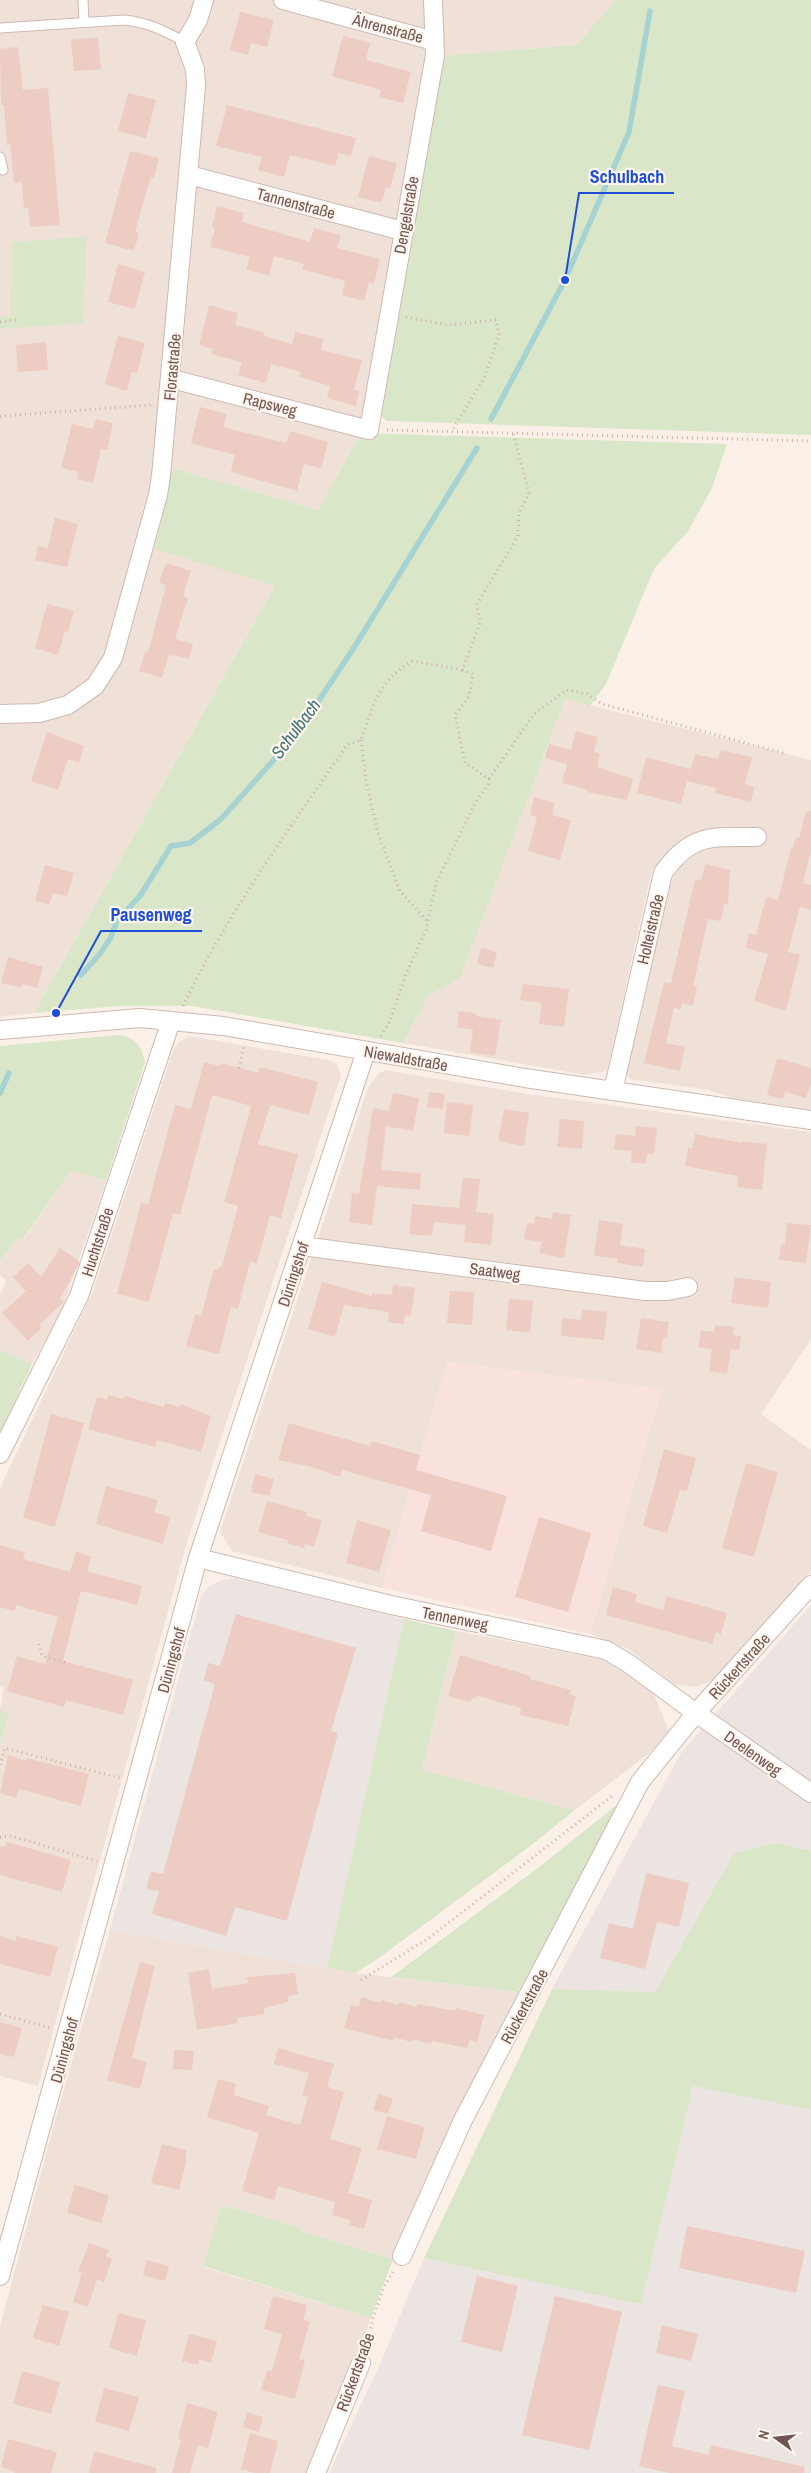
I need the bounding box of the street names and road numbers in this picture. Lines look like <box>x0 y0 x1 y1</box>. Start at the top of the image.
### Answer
street label: Ährenstraße <box>349 8 426 48</box>
street label: Dengelstraße <box>388 174 424 256</box>
street label: Tannenstraße <box>254 182 338 224</box>
street label: Florastraße <box>158 333 186 401</box>
street label: Rapsweg <box>241 387 300 421</box>
street label: Holteistraße <box>631 892 669 966</box>
street label: Niewaldstraße <box>362 1040 450 1076</box>
street label: Huchtstraße <box>75 1205 119 1279</box>
street label: Düningshof <box>272 1238 314 1309</box>
street label: Saatweg <box>468 1257 522 1285</box>
street label: Tennenweg <box>420 1601 491 1635</box>
street label: Düningshof <box>152 1624 190 1695</box>
street label: Rückertstraße <box>703 1628 775 1704</box>
street label: Deelenweg <box>720 1725 787 1781</box>
street label: Rückertstraße <box>495 1964 553 2048</box>
street label: Düningshof <box>45 2014 83 2085</box>
street label: Rückertstraße <box>331 2330 379 2414</box>

